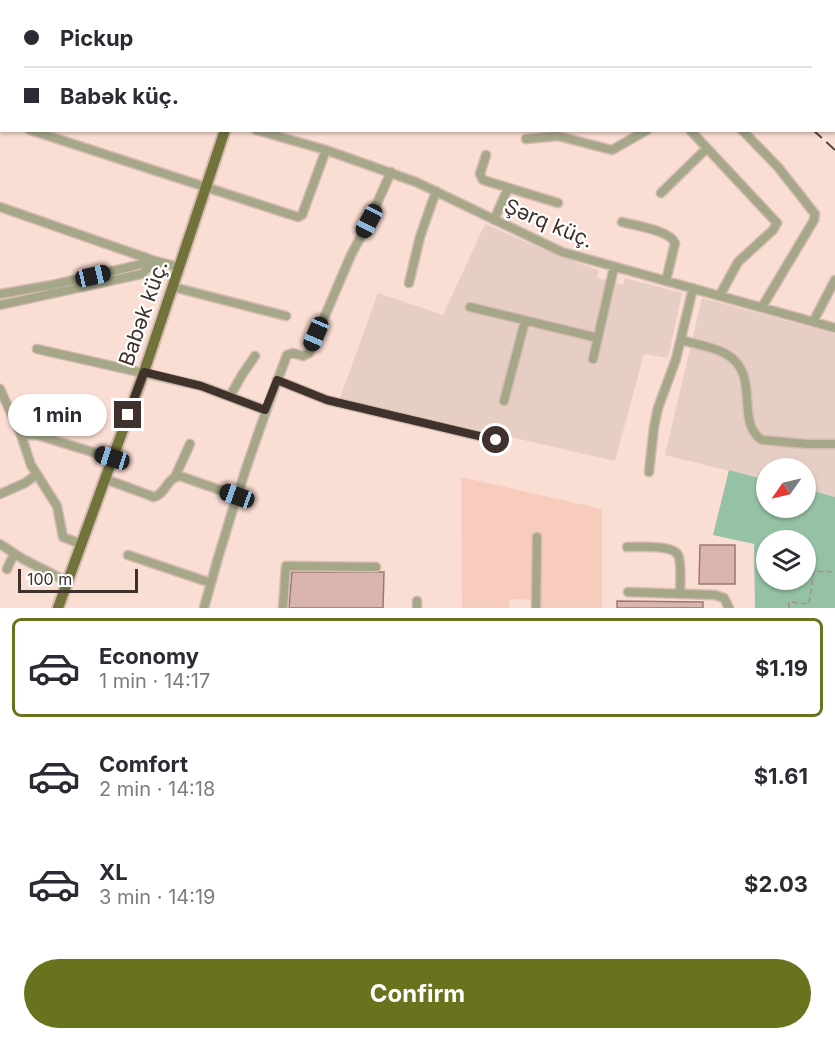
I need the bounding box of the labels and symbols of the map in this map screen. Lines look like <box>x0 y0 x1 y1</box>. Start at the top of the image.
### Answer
street label: Şərq küç. <box>501 193 597 253</box>
car <box>353 201 385 241</box>
street label: Babək küç. <box>113 257 173 369</box>
car <box>73 263 113 289</box>
car <box>301 314 331 354</box>
callout: 1 min <box>8 394 107 436</box>
route end <box>114 401 141 428</box>
route start <box>482 426 509 453</box>
car <box>92 444 132 472</box>
north arrow <box>756 458 816 518</box>
car <box>217 481 257 511</box>
scale bar <box>18 566 138 594</box>

